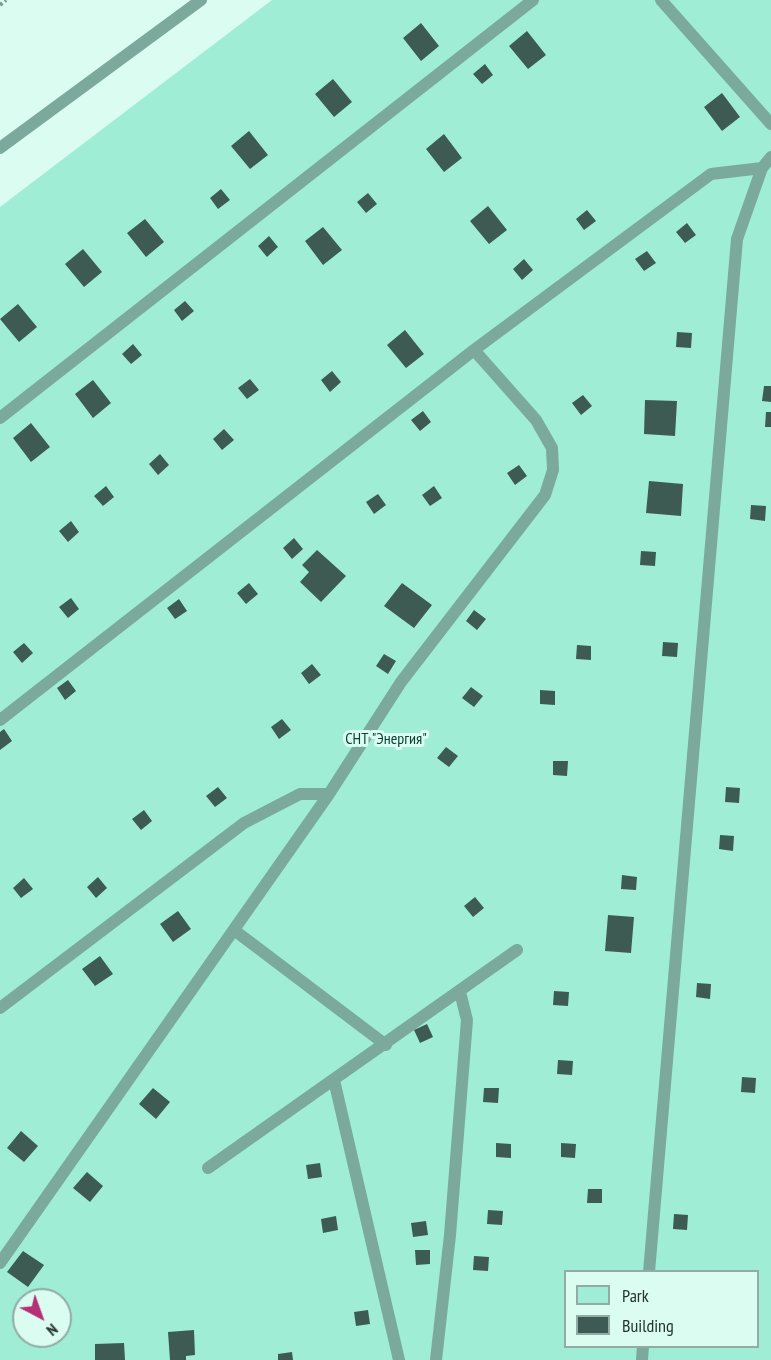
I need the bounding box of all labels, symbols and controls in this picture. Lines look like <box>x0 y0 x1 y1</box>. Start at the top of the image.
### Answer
park label: СНТ "Энергия" <box>345 729 427 749</box>
legend <box>564 1270 759 1348</box>
text: Park <box>622 1284 649 1307</box>
north arrow <box>12 1288 72 1348</box>
text: Building <box>622 1314 674 1337</box>
text: N <box>43 1320 62 1340</box>

